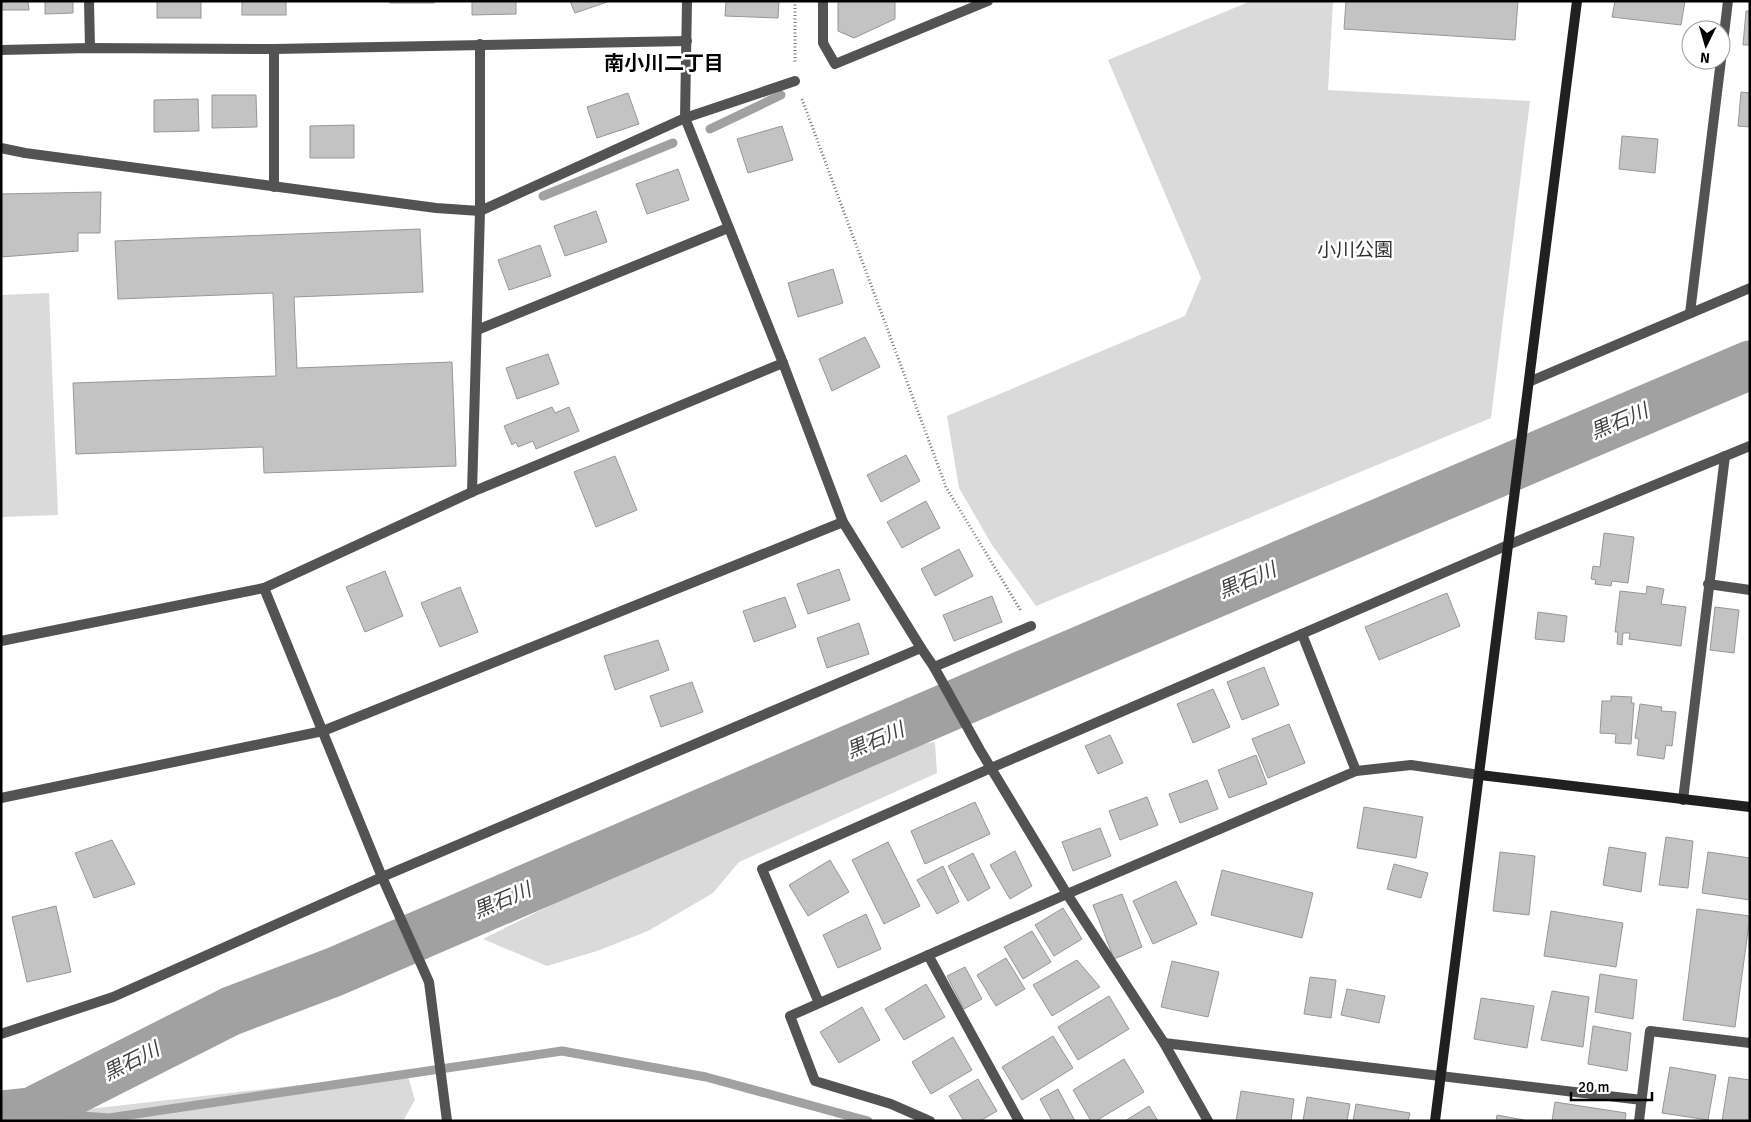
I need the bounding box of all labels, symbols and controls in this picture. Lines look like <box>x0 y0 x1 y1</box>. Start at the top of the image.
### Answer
north arrow <box>1681 20 1731 70</box>
text: N <box>1699 49 1711 66</box>
district label: 南小川二丁目 <box>604 51 724 76</box>
park label: 小川公園 <box>1317 238 1393 262</box>
water label: 黒石川 <box>1587 397 1654 445</box>
water label: 黒石川 <box>1215 556 1282 604</box>
water label: 黒石川 <box>843 716 910 764</box>
water label: 黒石川 <box>470 876 537 924</box>
water label: 黒石川 <box>99 1036 165 1086</box>
scale bar <box>1571 1070 1652 1102</box>
text: 20 m <box>1578 1078 1609 1096</box>

